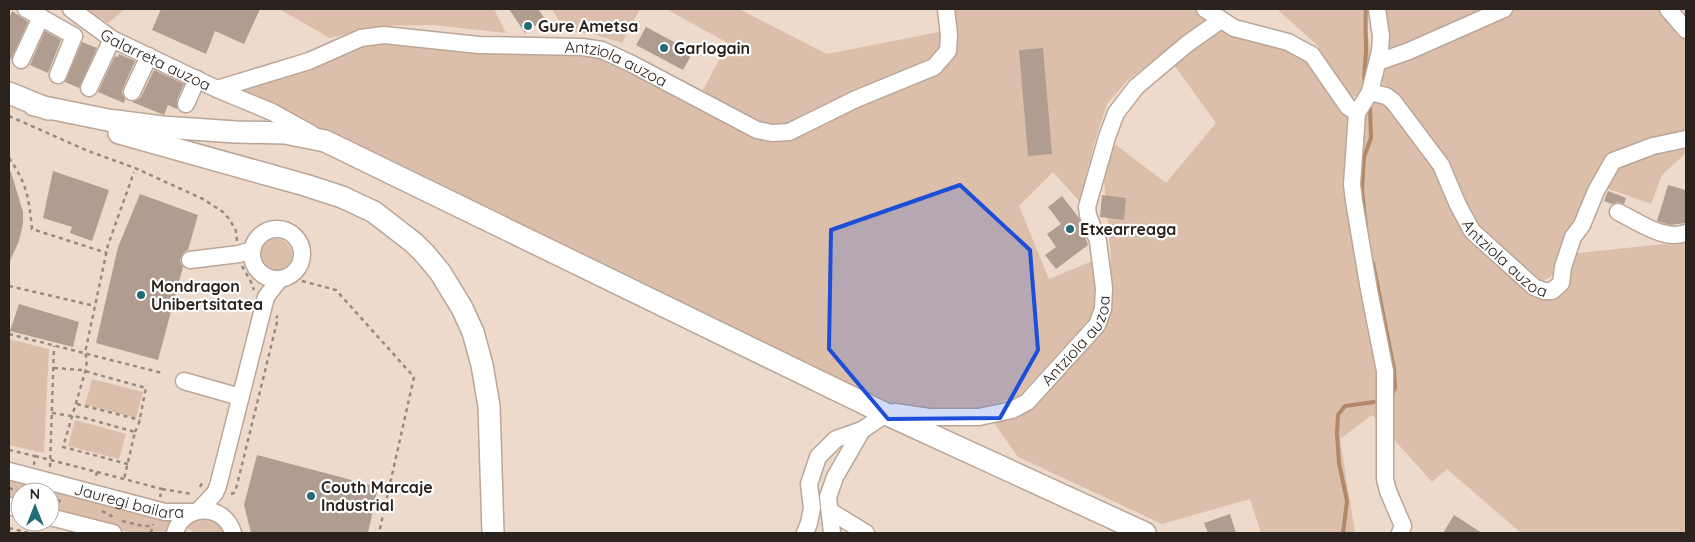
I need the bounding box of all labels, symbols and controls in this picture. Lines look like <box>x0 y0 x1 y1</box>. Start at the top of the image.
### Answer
place label: Gure Ametsa <box>538 16 638 36</box>
marker: Gure Ametsa <box>522 20 534 32</box>
street label: Galarreta auzoa <box>96 24 214 95</box>
street label: Antziola auzoa <box>564 37 671 91</box>
place label: Garlogain <box>674 38 750 58</box>
marker: Garlogain <box>658 42 670 54</box>
street label: Antziola auzoa <box>1458 216 1551 301</box>
place label: Etxearreaga <box>1080 219 1176 239</box>
marker: Etxearreaga <box>1064 223 1076 235</box>
place label: Mondragon Unibertsitatea <box>151 276 263 314</box>
marker: Mondragon Unibertsitatea <box>135 289 147 301</box>
street label: Antziola auzoa <box>1037 295 1114 390</box>
place label: Couth Marcaje Industrial <box>321 477 433 515</box>
street label: Jauregi bailara <box>72 479 184 522</box>
north arrow <box>10 482 60 532</box>
text: N <box>30 485 40 503</box>
marker: Couth Marcaje Industrial <box>305 490 317 502</box>

